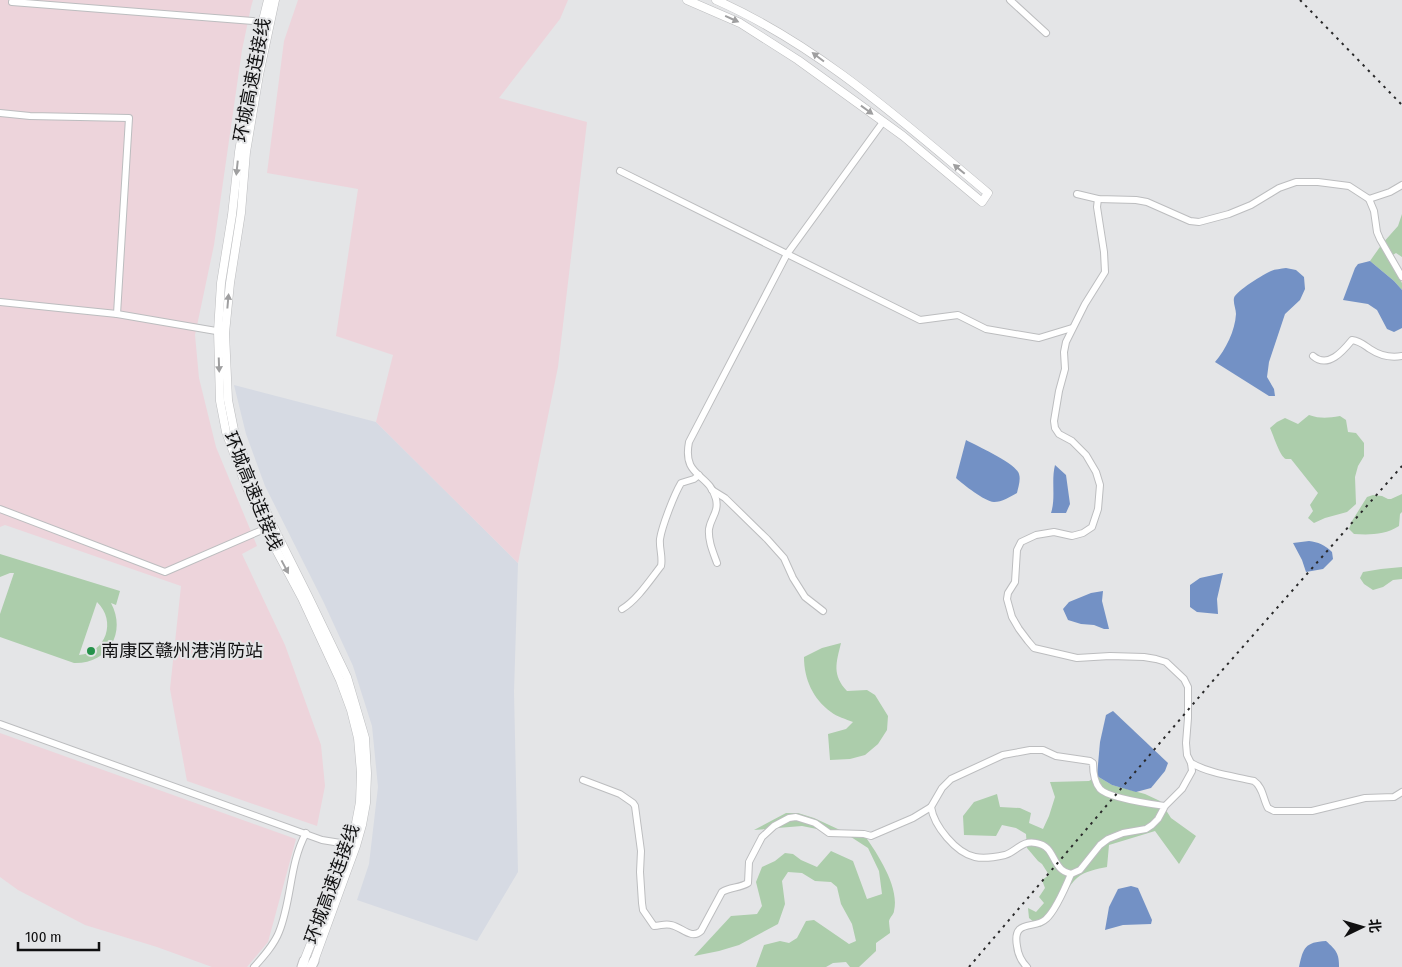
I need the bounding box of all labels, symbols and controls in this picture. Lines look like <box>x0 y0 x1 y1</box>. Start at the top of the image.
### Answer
street label: 环城高速连接线 <box>229 16 275 144</box>
one-way arrow <box>725 16 739 24</box>
one-way arrow <box>812 52 825 63</box>
one-way arrow <box>860 105 874 115</box>
one-way arrow <box>233 161 241 177</box>
one-way arrow <box>953 163 966 174</box>
one-way arrow <box>224 293 232 309</box>
one-way arrow <box>215 357 223 373</box>
street label: 环城高速连接线 <box>219 428 287 554</box>
one-way arrow <box>281 559 289 574</box>
place label: 南康区赣州港消防站 <box>101 640 263 662</box>
marker: 南康区赣州港消防站 <box>85 645 97 657</box>
street label: 环城高速连接线 <box>300 821 364 947</box>
north arrow <box>1337 902 1387 952</box>
text: 北 <box>1365 918 1384 934</box>
scale bar <box>18 920 99 952</box>
text: 100 m <box>25 928 62 946</box>

